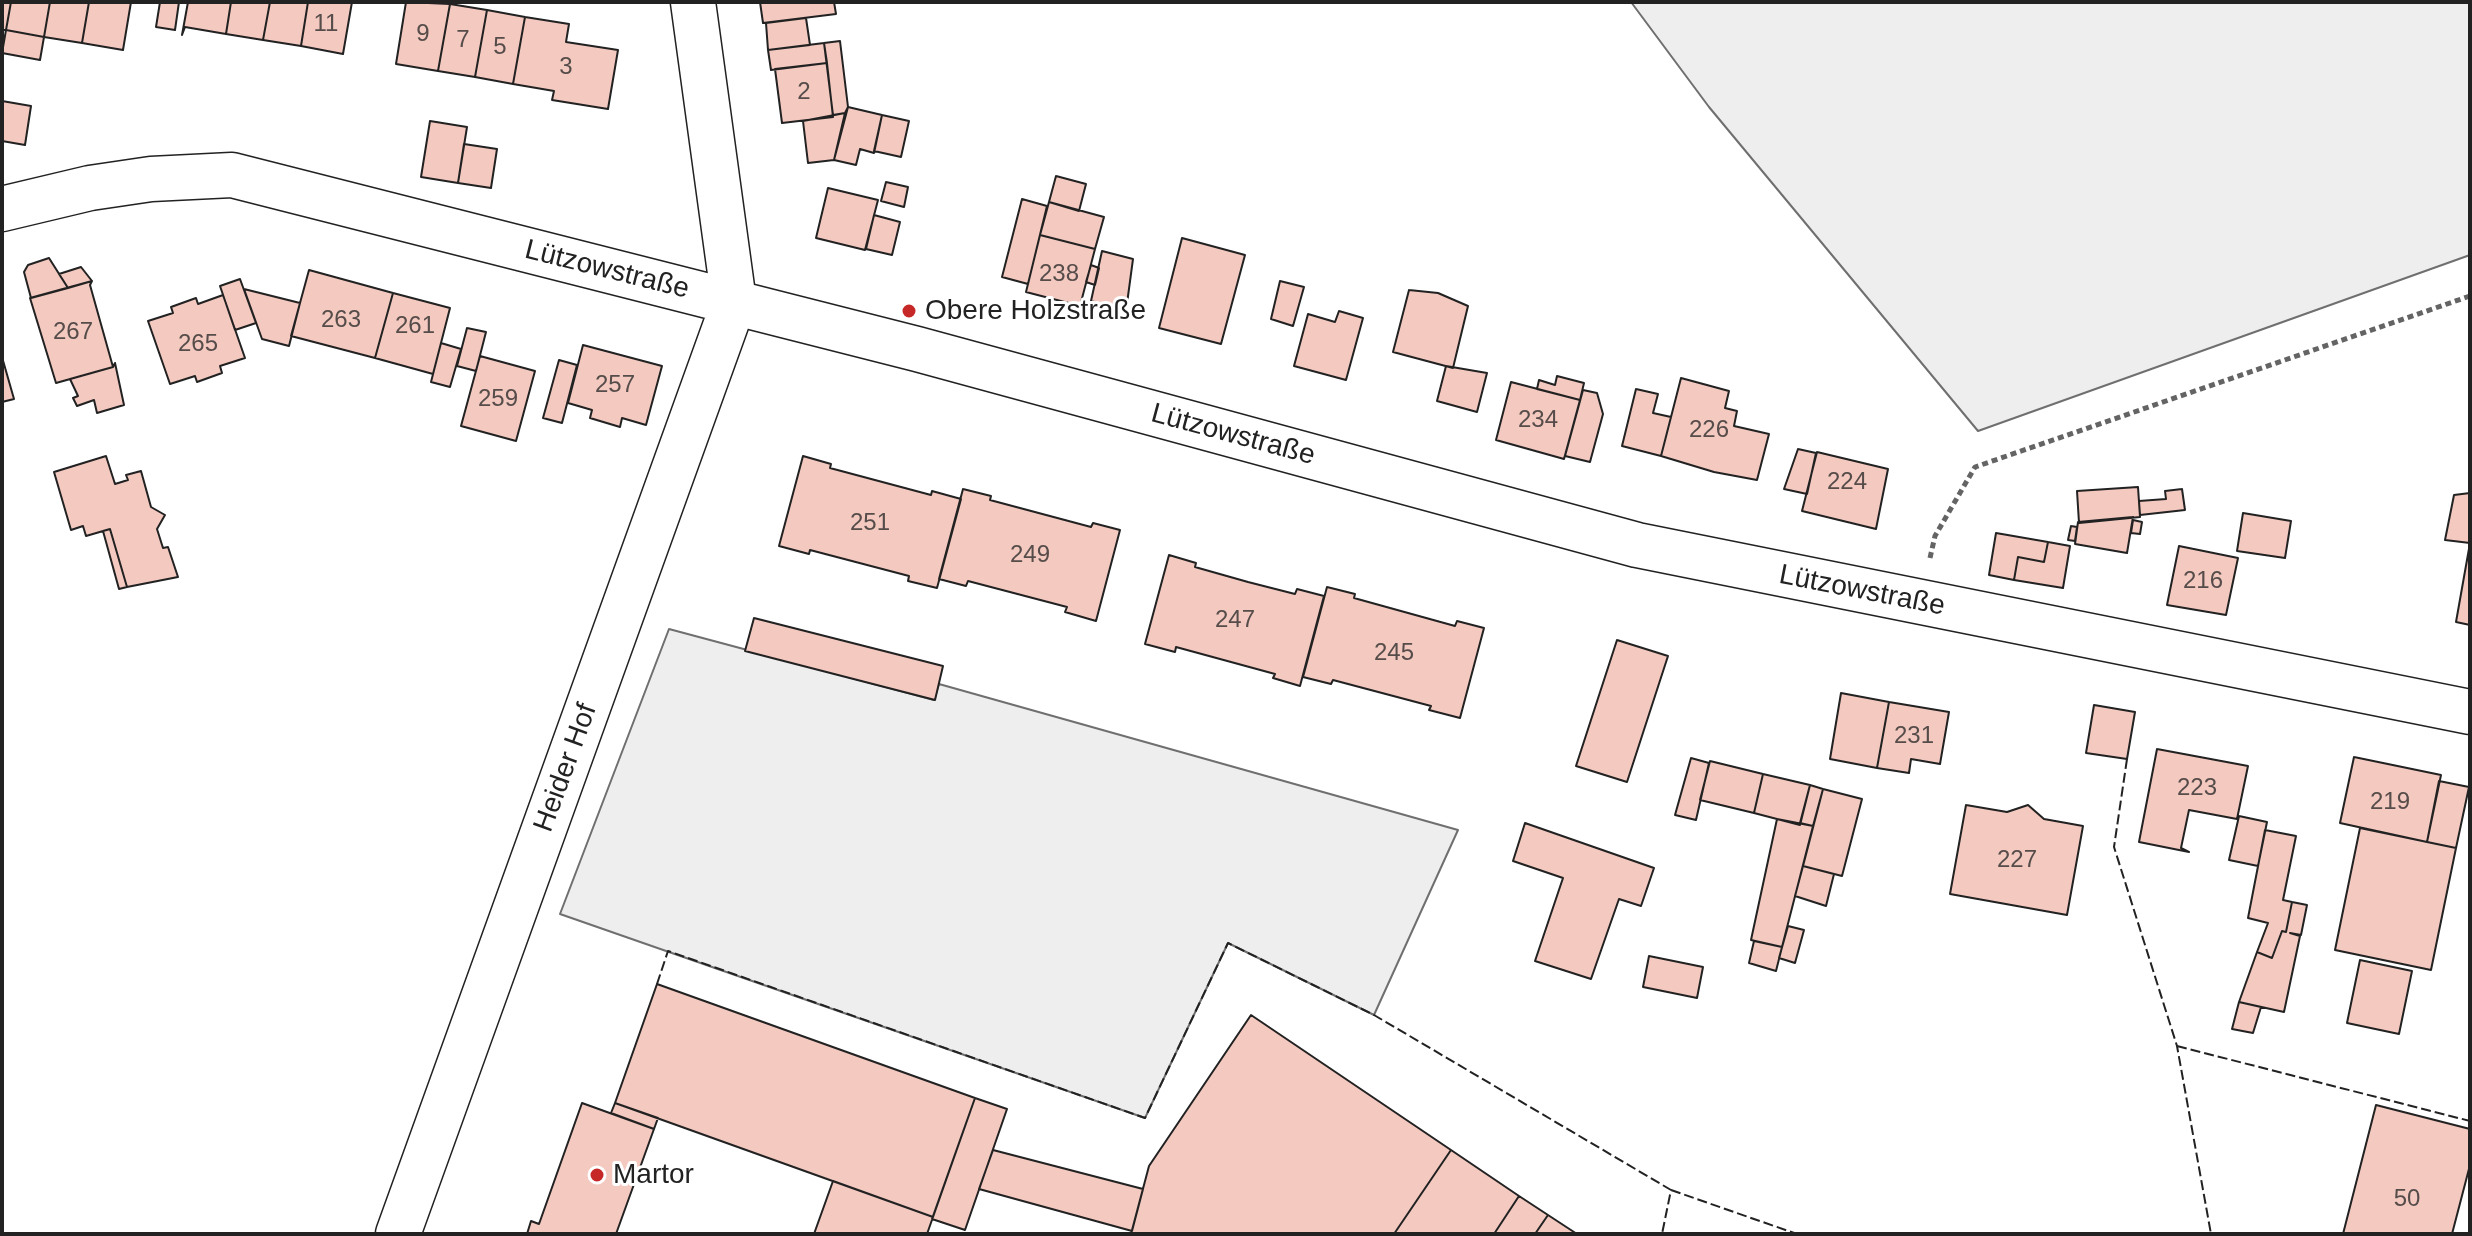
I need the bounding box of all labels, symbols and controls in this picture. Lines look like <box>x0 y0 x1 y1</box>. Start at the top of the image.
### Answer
house number: 11 <box>314 10 338 38</box>
house number: 9 <box>416 20 430 48</box>
house number: 7 <box>456 26 470 54</box>
house number: 5 <box>493 33 507 61</box>
house number: 3 <box>559 53 573 81</box>
house number: 2 <box>797 78 811 106</box>
street label: Lützowstraße <box>521 233 693 307</box>
house number: 238 <box>1039 260 1079 288</box>
place label: Obere Holzstraße <box>925 294 1146 328</box>
marker: Obere Holzstraße <box>900 302 918 320</box>
house number: 263 <box>321 306 361 334</box>
house number: 261 <box>395 312 435 340</box>
house number: 267 <box>53 318 93 346</box>
house number: 265 <box>178 330 218 358</box>
house number: 257 <box>595 371 635 399</box>
house number: 259 <box>478 385 518 413</box>
street label: Lützowstraße <box>1147 397 1319 473</box>
house number: 234 <box>1518 406 1558 434</box>
house number: 226 <box>1689 416 1729 444</box>
house number: 224 <box>1827 468 1867 496</box>
house number: 251 <box>850 509 890 537</box>
house number: 249 <box>1010 541 1050 569</box>
street label: Lützowstraße <box>1776 558 1948 624</box>
house number: 216 <box>2183 567 2223 595</box>
house number: 247 <box>1215 606 1255 634</box>
house number: 245 <box>1374 639 1414 667</box>
street label: Heider Hof <box>527 699 605 837</box>
house number: 231 <box>1894 722 1934 750</box>
house number: 223 <box>2177 774 2217 802</box>
house number: 219 <box>2370 788 2410 816</box>
house number: 227 <box>1997 846 2037 874</box>
place label: Martor <box>613 1158 694 1192</box>
marker: Martor <box>588 1166 606 1184</box>
house number: 50 <box>2394 1185 2420 1213</box>

